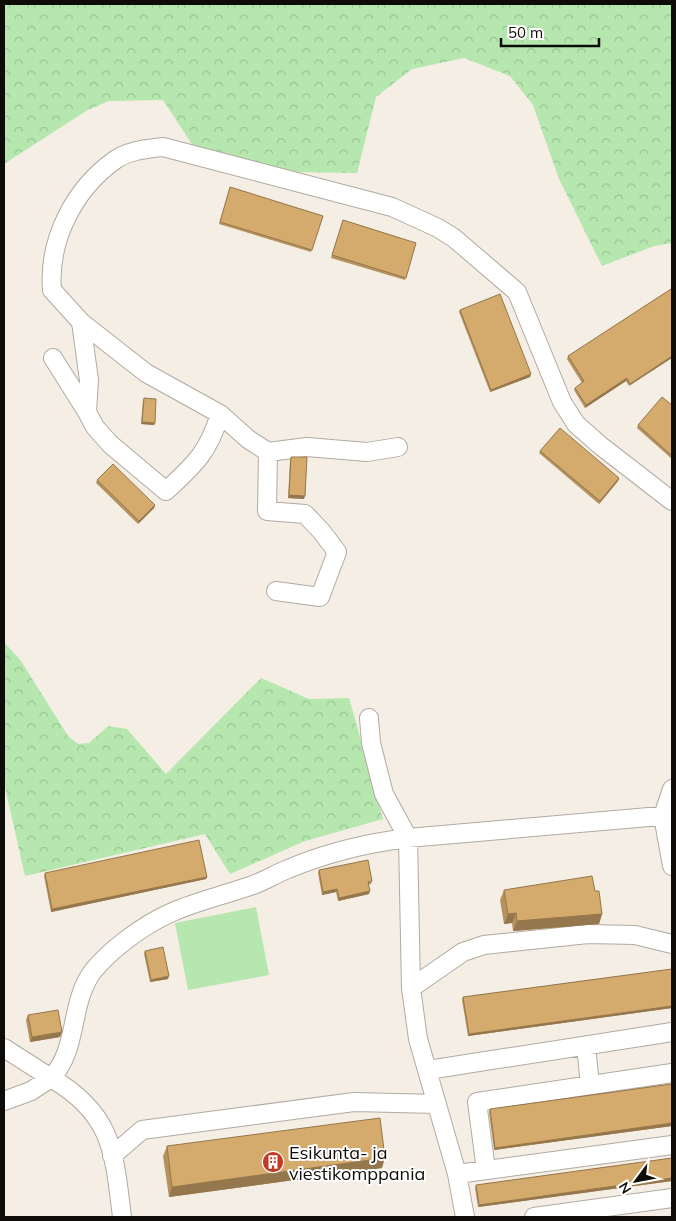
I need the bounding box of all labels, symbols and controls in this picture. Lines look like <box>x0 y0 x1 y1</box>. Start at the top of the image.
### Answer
scale bar <box>501 15 598 47</box>
text: 50 m <box>508 23 543 42</box>
place label: Esikunta- ja viestikomppania <box>289 1141 425 1185</box>
building icon: Esikunta- ja viestikomppania <box>261 1150 285 1174</box>
north arrow <box>611 1156 661 1206</box>
text: N <box>615 1179 635 1197</box>

